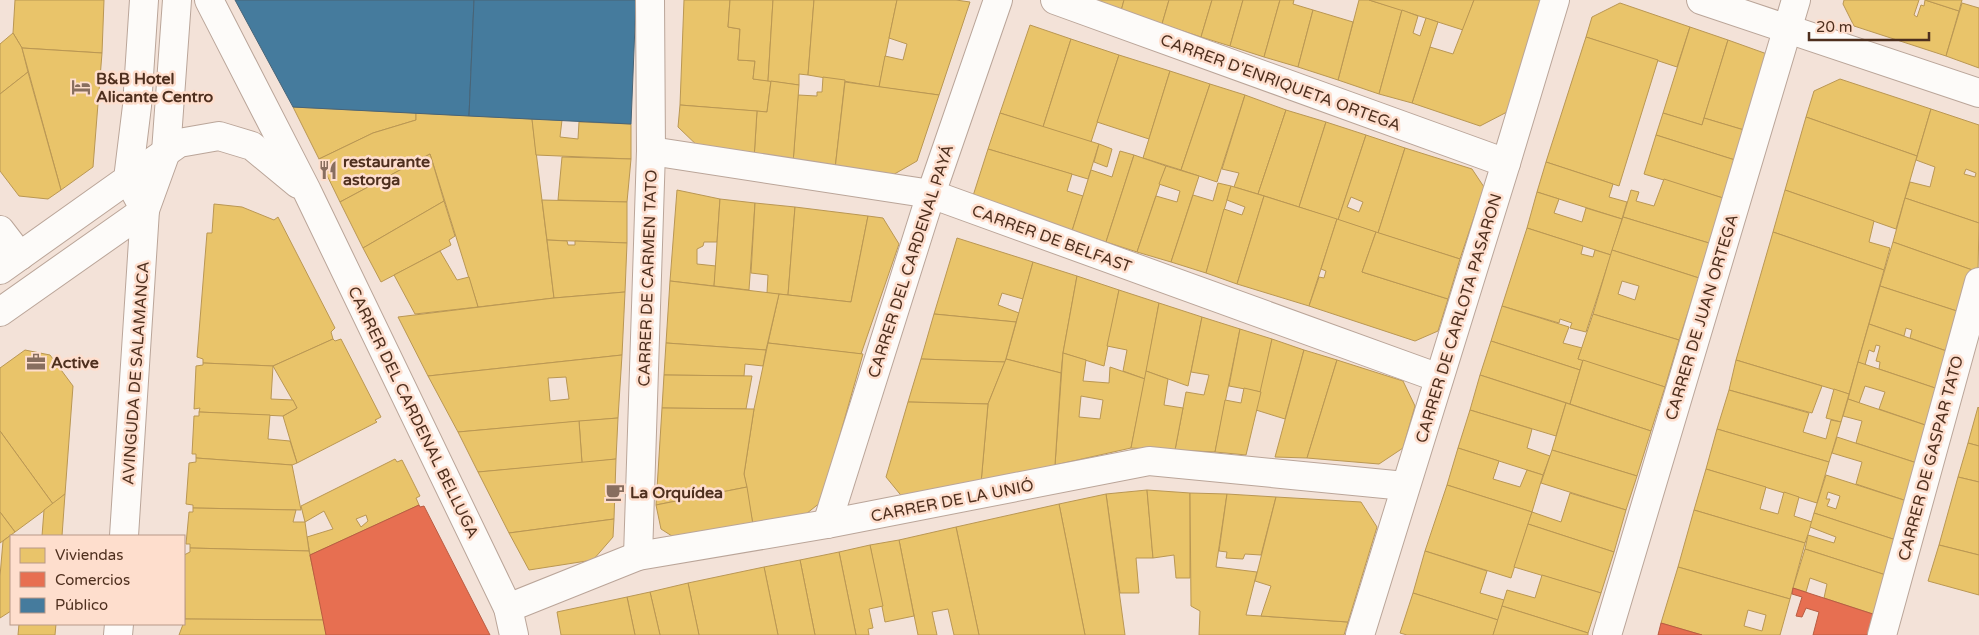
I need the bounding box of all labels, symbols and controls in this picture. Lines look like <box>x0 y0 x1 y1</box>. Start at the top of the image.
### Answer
scale bar <box>1809 10 1929 42</box>
text: 20 m <box>1816 18 1853 36</box>
street label: CARRER D'ENRIQUETA ORTEGA <box>1158 30 1404 136</box>
place label: B&B Hotel Alicante Centro <box>96 69 214 107</box>
hotel icon: B&B Hotel Alicante Centro <box>70 76 92 98</box>
street label: CARRER DEL CARDENAL PAYÁ <box>864 142 958 381</box>
place label: restaurante astorga <box>343 152 430 190</box>
restaurant icon: restaurante astorga <box>317 159 339 181</box>
street label: CARRER DE CARMEN TATO <box>634 169 662 387</box>
street label: CARRER DE CARLOTA PASARON <box>1411 191 1507 446</box>
street label: CARRER DE BELFAST <box>969 201 1134 277</box>
street label: CARRER DE JUAN ORTEGA <box>1661 212 1743 423</box>
street label: AVINGUDA DE SALAMANCA <box>118 261 154 486</box>
street label: CARRER DEL CARDENAL BELLUGA <box>343 283 483 542</box>
office icon: Active <box>25 351 47 373</box>
place label: Active <box>51 353 99 373</box>
street label: CARRER DE GASPAR TATO <box>1894 354 1968 563</box>
street label: CARRER DE LA UNIÓ <box>869 475 1035 527</box>
cafe icon: La Orquídea <box>604 481 626 503</box>
place label: La Orquídea <box>630 483 723 503</box>
legend <box>10 535 185 625</box>
text: Viviendas <box>55 546 123 564</box>
text: Comercios <box>55 571 130 589</box>
text: Público <box>55 596 108 614</box>

